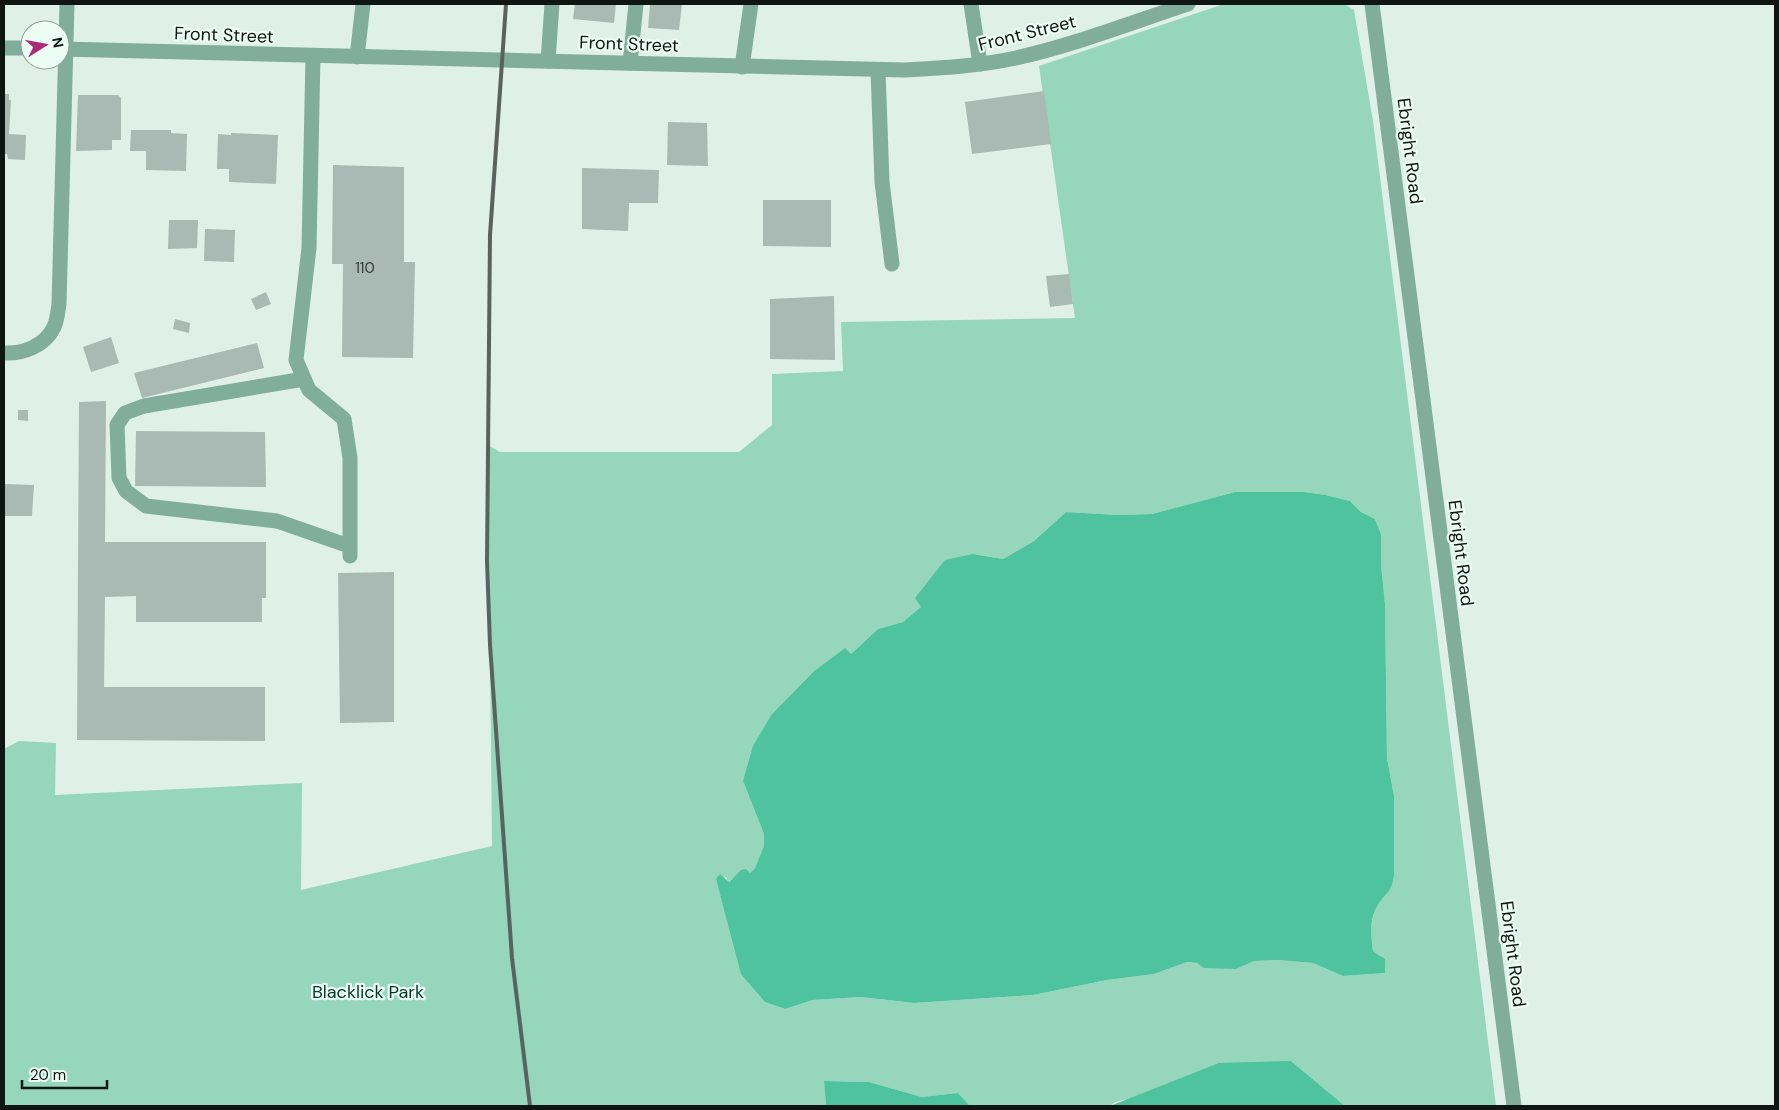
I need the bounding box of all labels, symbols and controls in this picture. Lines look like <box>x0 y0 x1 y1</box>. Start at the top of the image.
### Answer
street label: Front Street <box>976 9 1078 57</box>
north arrow <box>20 20 70 70</box>
street label: Front Street <box>174 21 274 49</box>
street label: Front Street <box>579 30 679 58</box>
text: N <box>48 36 68 49</box>
street label: Ebright Road <box>1392 97 1428 205</box>
house number: 110 <box>355 258 375 278</box>
street label: Ebright Road <box>1443 499 1479 607</box>
street label: Ebright Road <box>1495 900 1531 1008</box>
park label: Blacklick Park <box>312 980 424 1004</box>
scale bar <box>22 1058 108 1090</box>
text: 20 m <box>30 1065 66 1085</box>

